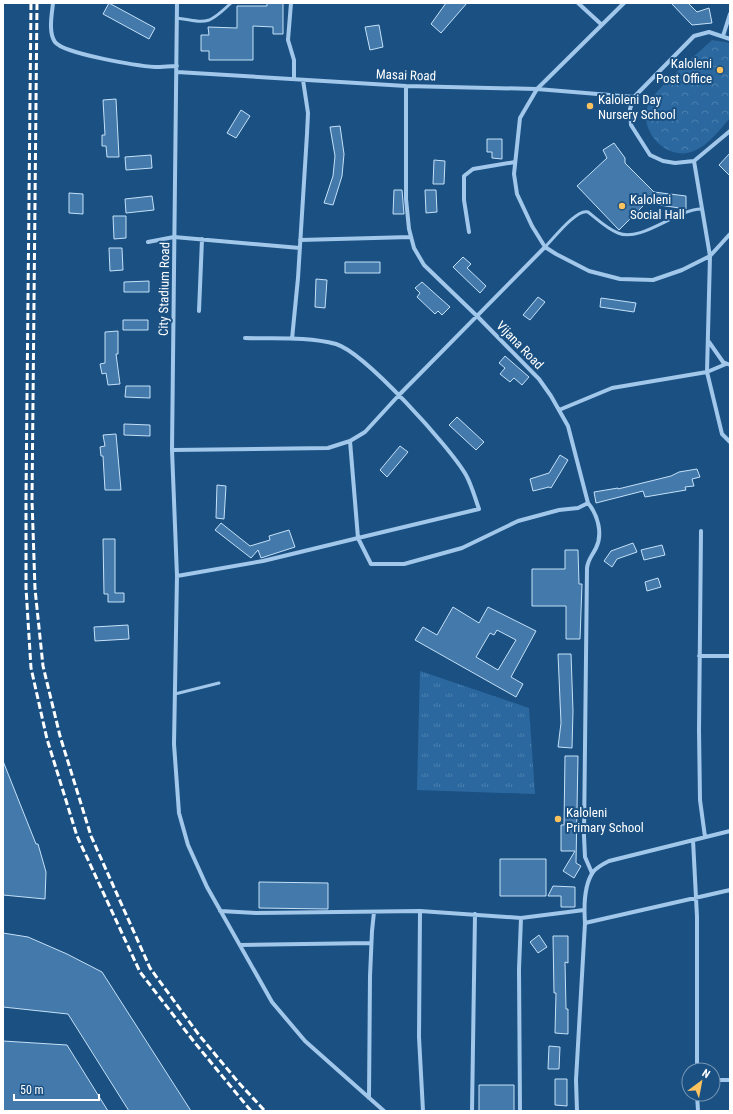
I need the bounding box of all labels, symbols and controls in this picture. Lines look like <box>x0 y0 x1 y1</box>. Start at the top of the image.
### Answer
place label: Kaloleni Post Office <box>656 56 712 86</box>
marker: Kaloleni Post Office <box>715 65 725 75</box>
street label: Masai Road <box>376 66 436 84</box>
place label: Kaloleni Day Nursery School <box>598 92 676 122</box>
marker: Kaloleni Day Nursery School <box>585 101 595 111</box>
place label: Kaloleni Social Hall <box>630 192 685 222</box>
marker: Kaloleni Social Hall <box>617 201 627 211</box>
street label: City Stadium Road <box>156 242 172 336</box>
street label: Vijana Road <box>493 318 547 372</box>
place label: Kaloleni Primary School <box>566 805 644 835</box>
marker: Kaloleni Primary School <box>553 814 563 824</box>
north arrow <box>681 1062 721 1102</box>
text: N <box>700 1067 713 1081</box>
scale bar <box>14 1076 99 1102</box>
text: 50 m <box>20 1083 44 1097</box>

